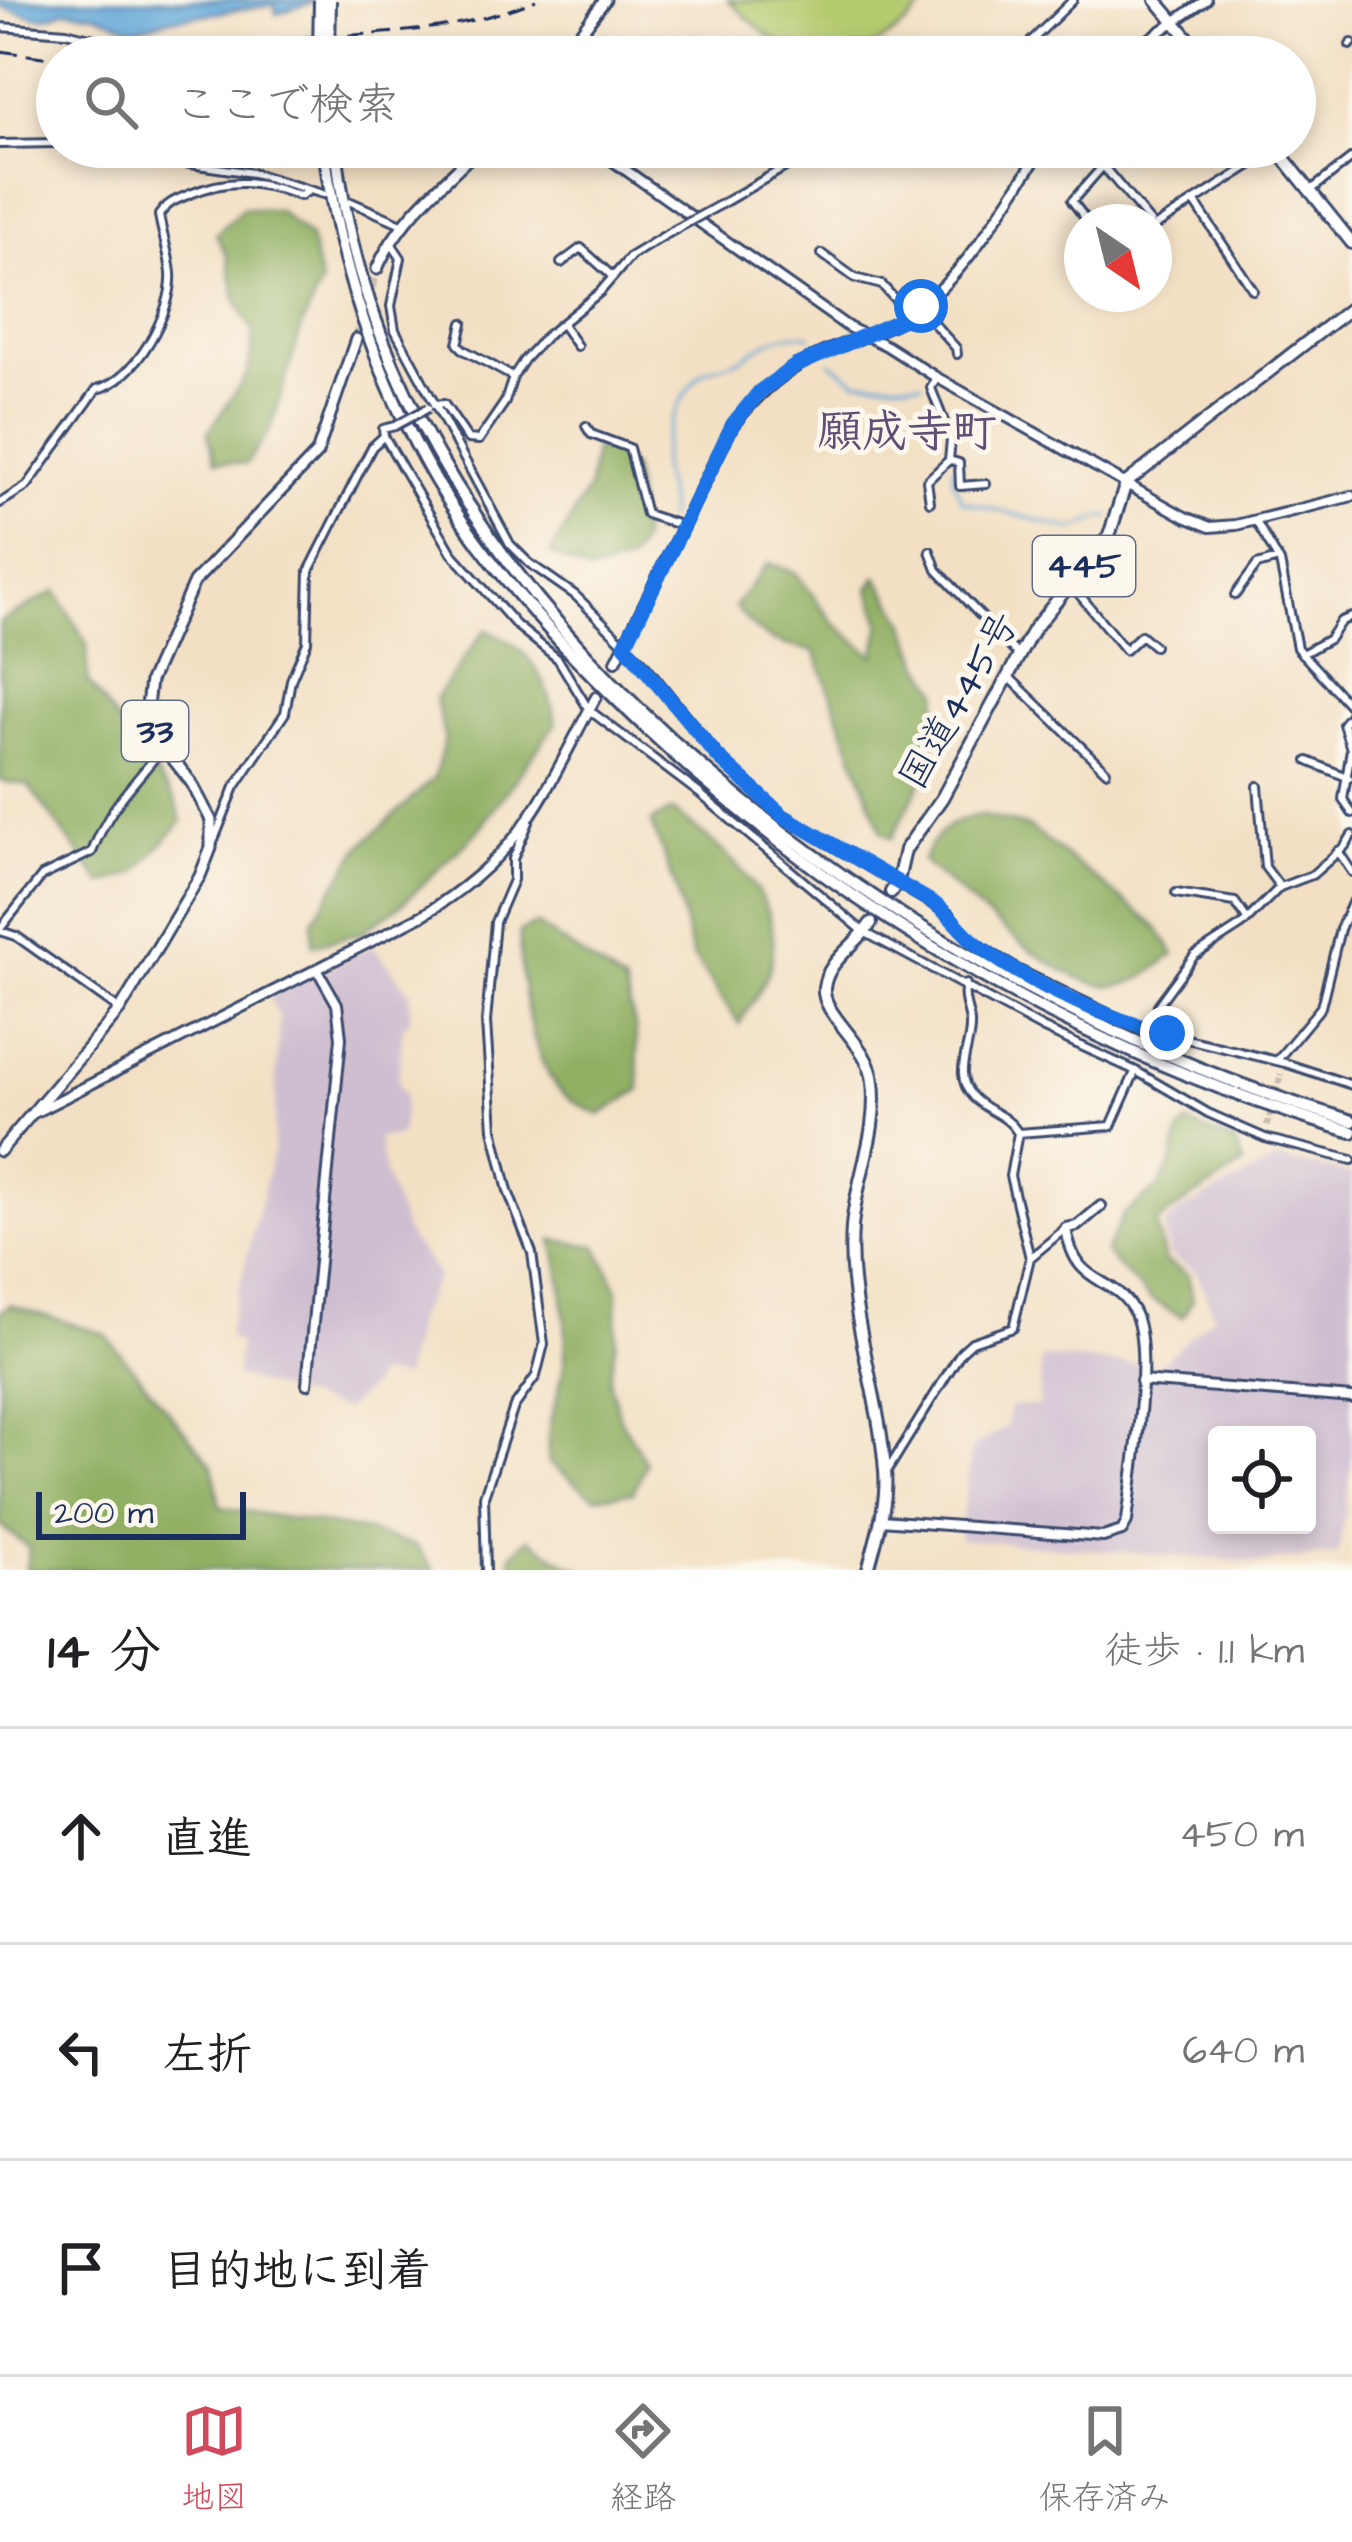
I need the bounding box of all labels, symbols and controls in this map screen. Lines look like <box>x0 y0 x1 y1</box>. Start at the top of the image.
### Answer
search box <box>36 36 1316 168</box>
icon: search <box>78 69 144 135</box>
text: ここで検索 <box>174 75 399 137</box>
north arrow <box>1064 204 1172 312</box>
route start <box>894 279 948 333</box>
district label: 願成寺町 <box>817 402 997 464</box>
road number: 445 <box>1033 536 1135 596</box>
street label: 国道445号 <box>887 602 1033 800</box>
road number: 33 <box>122 701 188 761</box>
route end <box>1140 1006 1194 1060</box>
map controls <box>1208 1426 1316 1534</box>
button: locate <box>1208 1426 1316 1534</box>
scale bar <box>36 1486 246 1539</box>
text: 200 m <box>54 1490 153 1536</box>
text: 14 分 <box>48 1617 161 1688</box>
text: 徒歩 · 1.1 km <box>1104 1625 1304 1679</box>
icon: ahead <box>48 1803 114 1869</box>
text: 直進 <box>162 1809 252 1871</box>
text: 450 m <box>1179 1809 1304 1863</box>
icon: left <box>48 2019 114 2085</box>
text: 左折 <box>162 2025 252 2087</box>
text: 640 m <box>1182 2025 1304 2079</box>
icon: arrive <box>48 2235 114 2301</box>
text: 目的地に到着 <box>162 2241 432 2303</box>
tab: 地図 <box>181 2398 247 2521</box>
tab: 経路 <box>610 2398 676 2521</box>
tab: 保存済み <box>1039 2398 1171 2521</box>

